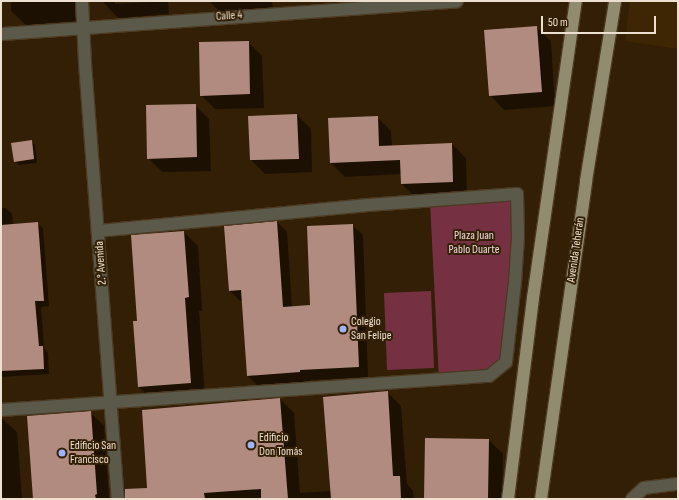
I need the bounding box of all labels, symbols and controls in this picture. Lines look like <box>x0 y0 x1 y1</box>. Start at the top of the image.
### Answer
street label: Calle 4 <box>215 8 243 24</box>
scale bar <box>543 8 658 34</box>
text: 50 m <box>548 15 568 30</box>
street label: Avenida Teherán <box>564 217 588 283</box>
park label: Plaza Juan Pablo Duarte <box>448 229 500 257</box>
street label: 2.° Avenida <box>92 241 110 285</box>
place label: Colegio San Felipe <box>351 315 392 343</box>
marker: Colegio San Felipe <box>338 324 348 334</box>
place label: Edificio Don Tomás <box>259 431 303 459</box>
place label: Edificio San Francisco <box>70 439 116 467</box>
marker: Edificio Don Tomás <box>246 440 256 450</box>
marker: Edificio San Francisco <box>57 448 67 458</box>

